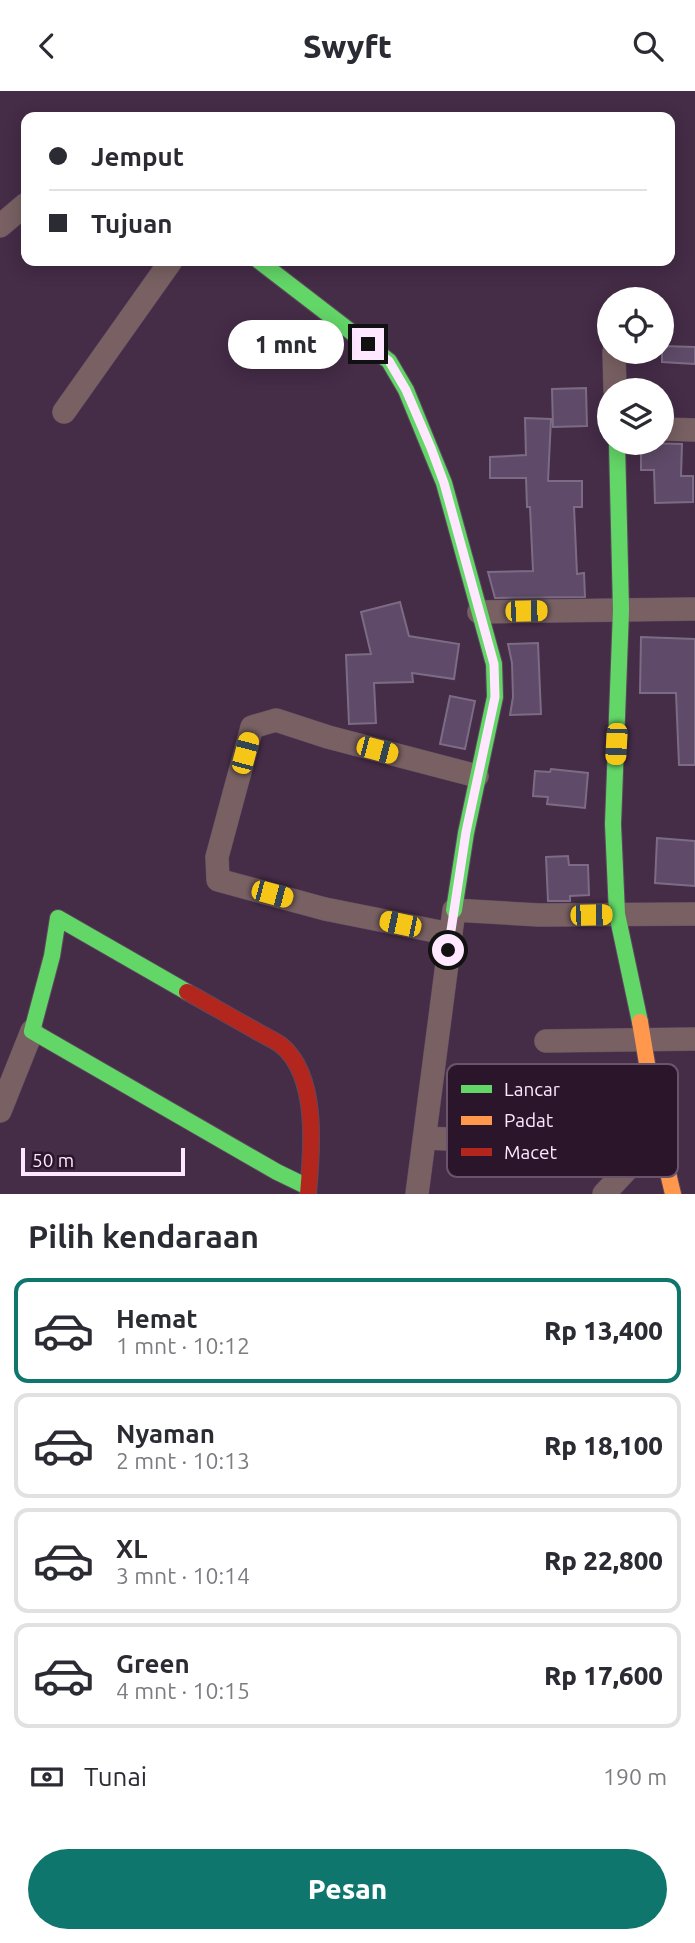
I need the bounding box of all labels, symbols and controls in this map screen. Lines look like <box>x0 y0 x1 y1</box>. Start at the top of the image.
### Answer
icon: back <box>28 27 66 65</box>
icon: search <box>629 27 667 65</box>
text: Swyft <box>303 28 392 64</box>
text: Jemput <box>91 142 184 171</box>
text: Tujuan <box>91 209 172 238</box>
map controls <box>597 287 674 455</box>
button: locate <box>597 287 674 364</box>
callout: 1 mnt <box>228 320 344 369</box>
route end <box>352 328 384 360</box>
text: 1 mnt <box>255 332 317 357</box>
button: layers <box>597 378 674 455</box>
car <box>505 600 548 622</box>
car <box>605 722 628 766</box>
car <box>230 730 261 776</box>
car <box>354 734 401 766</box>
car <box>249 878 296 910</box>
car <box>570 904 613 926</box>
car <box>378 909 423 939</box>
route start <box>432 934 464 966</box>
legend <box>447 1064 678 1177</box>
text: Lancar <box>504 1078 560 1100</box>
text: Padat <box>504 1109 554 1131</box>
text: Macet <box>504 1141 558 1163</box>
scale bar <box>21 1145 186 1177</box>
text: 50 m <box>32 1149 74 1171</box>
text: Pilih kendaraan <box>28 1218 259 1254</box>
icon: car <box>32 1299 95 1362</box>
text: Hemat <box>116 1304 198 1333</box>
text: Rp 13,400 <box>544 1316 663 1345</box>
text: 1 mnt · 10:12 <box>116 1333 250 1358</box>
icon: car <box>32 1414 95 1477</box>
text: Nyaman <box>116 1419 215 1448</box>
text: Rp 18,100 <box>544 1431 663 1460</box>
text: 2 mnt · 10:13 <box>116 1448 250 1473</box>
icon: car <box>32 1529 95 1592</box>
text: XL <box>116 1534 147 1563</box>
text: Rp 22,800 <box>544 1546 663 1575</box>
text: 3 mnt · 10:14 <box>116 1563 250 1588</box>
icon: car <box>32 1644 95 1707</box>
text: Green <box>116 1649 190 1678</box>
text: Rp 17,600 <box>544 1661 663 1690</box>
text: 4 mnt · 10:15 <box>116 1678 250 1703</box>
icon: cash <box>28 1758 66 1796</box>
text: Tunai <box>84 1762 147 1791</box>
text: 190 m <box>603 1764 667 1789</box>
button: Pesan <box>28 1849 667 1929</box>

